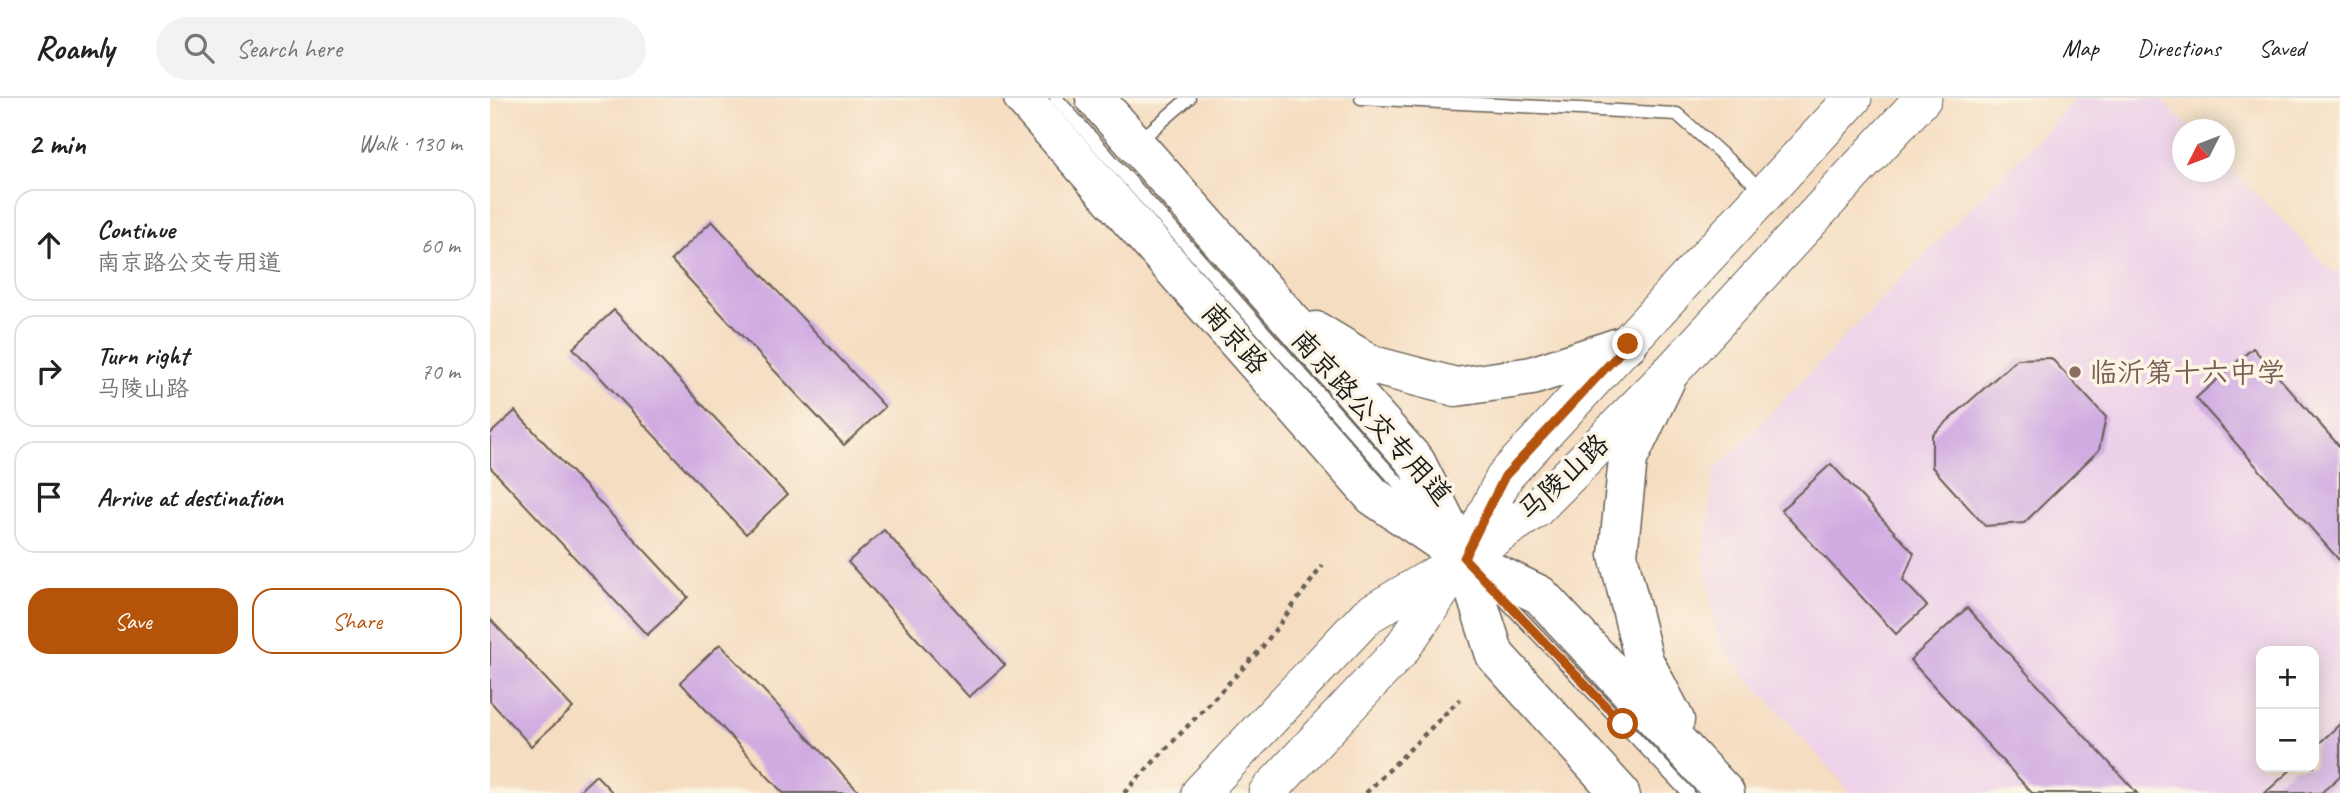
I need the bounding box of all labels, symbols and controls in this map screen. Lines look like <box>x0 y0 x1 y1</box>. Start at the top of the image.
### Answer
search box <box>156 17 646 80</box>
text: Roamly <box>35 27 114 69</box>
icon: search <box>180 29 218 67</box>
text: Search here <box>236 32 342 65</box>
text: Map <box>2062 33 2099 63</box>
text: Directions <box>2137 33 2220 63</box>
text: Saved <box>2258 33 2305 63</box>
north arrow <box>2172 119 2235 182</box>
text: 2 min <box>28 125 85 163</box>
text: Walk · 130 m <box>358 129 462 158</box>
text: Continue <box>97 213 175 246</box>
icon: ahead <box>30 226 68 264</box>
text: 60 m <box>421 231 460 260</box>
text: 南京路公交专用道 <box>97 248 281 277</box>
street label: 南京路 <box>1194 295 1276 381</box>
street label: 南京路公交专用道 <box>1284 322 1460 512</box>
route end <box>1612 328 1643 359</box>
text: Turn right <box>97 339 188 372</box>
icon: right <box>30 352 68 390</box>
place label: 临沂第十六中学 <box>2089 355 2285 390</box>
text: 70 m <box>421 357 460 386</box>
marker: 临沂第十六中学 <box>2067 364 2083 380</box>
text: 马陵山路 <box>97 374 189 403</box>
street label: 马陵山路 <box>1510 426 1616 528</box>
icon: arrive <box>30 478 68 516</box>
text: Arrive at destination <box>97 481 283 514</box>
button: Save <box>28 588 238 654</box>
button: Share <box>252 588 462 654</box>
map controls <box>2256 646 2319 772</box>
button: + <box>2256 646 2319 709</box>
route start <box>1607 708 1638 739</box>
button: − <box>2256 709 2319 772</box>

